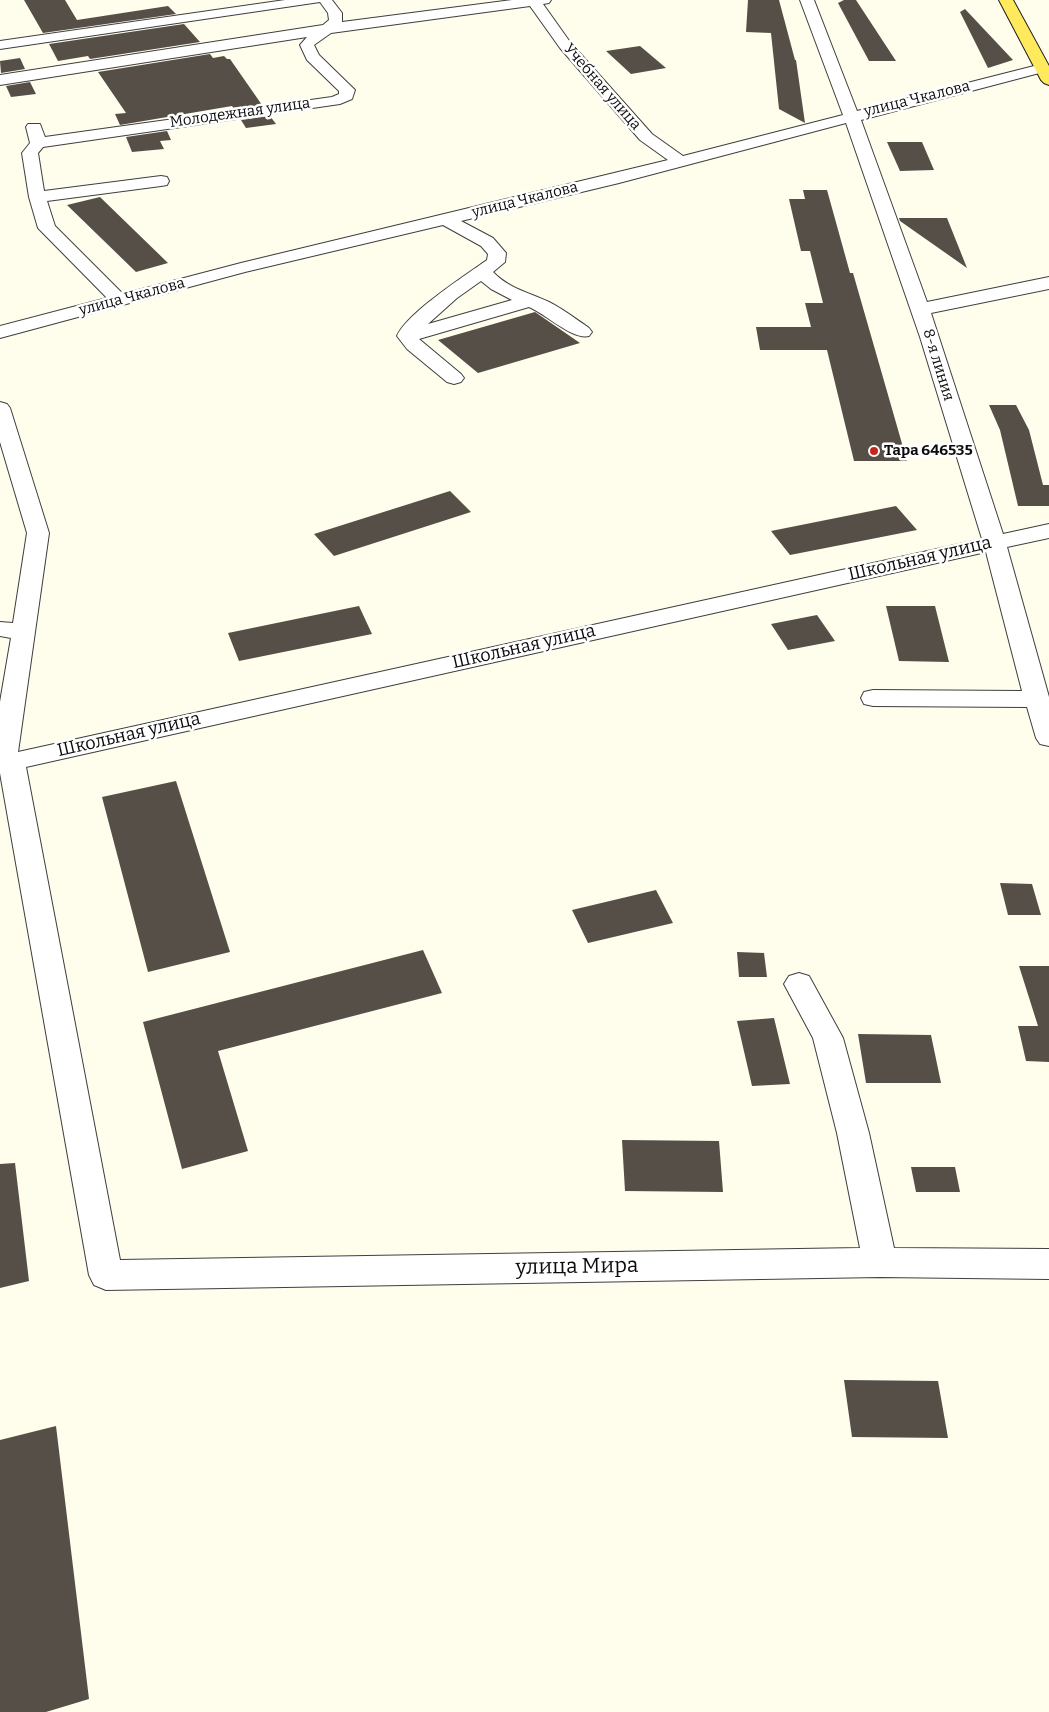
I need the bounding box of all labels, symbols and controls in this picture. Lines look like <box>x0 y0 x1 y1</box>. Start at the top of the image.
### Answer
street label: Учебная улица <box>560 40 644 134</box>
street label: улица Чкалова <box>862 77 972 121</box>
street label: Молодежная улица <box>169 94 311 132</box>
street label: улица Чкалова <box>470 178 580 222</box>
street label: улица Чкалова <box>77 274 187 320</box>
street label: 8-я линия <box>919 327 957 403</box>
place label: Тара 646535 <box>884 442 973 460</box>
marker: Тара 646535 <box>868 445 880 457</box>
street label: Школьная улица <box>846 532 994 586</box>
street label: Школьная улица <box>450 620 598 674</box>
street label: Школьная улица <box>55 708 203 762</box>
street label: улица Мира <box>515 1253 639 1281</box>

